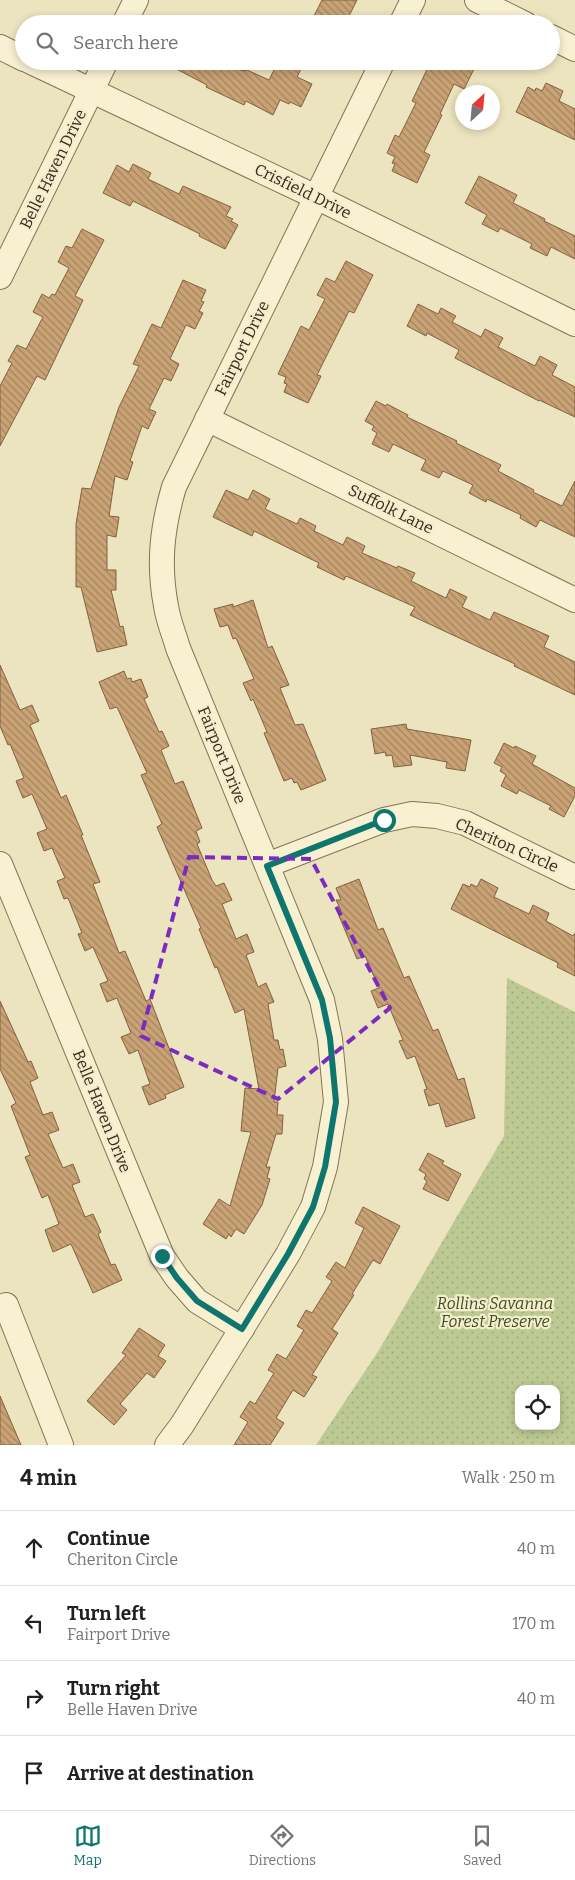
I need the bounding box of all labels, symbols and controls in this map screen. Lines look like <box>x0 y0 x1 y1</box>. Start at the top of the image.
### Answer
search box <box>15 15 560 70</box>
icon: search <box>33 29 61 57</box>
text: Search here <box>73 31 178 54</box>
north arrow <box>455 85 500 130</box>
street label: Belle Haven Drive <box>16 106 90 232</box>
street label: Crisfield Drive <box>252 159 354 223</box>
street label: Fairport Drive <box>211 297 273 399</box>
street label: Suffolk Lane <box>345 480 437 538</box>
street label: Fairport Drive <box>194 704 250 806</box>
route start <box>373 809 396 832</box>
street label: Cheriton Circle <box>452 814 562 876</box>
street label: Belle Haven Drive <box>69 1047 135 1175</box>
route end <box>151 1245 174 1268</box>
park label: Rollins Savanna Forest Preserve <box>437 1294 553 1331</box>
map controls <box>515 1385 560 1430</box>
button: locate <box>515 1385 560 1430</box>
text: 4 min <box>20 1465 77 1491</box>
text: Walk · 250 m <box>462 1468 555 1487</box>
text: Continue <box>67 1527 150 1550</box>
icon: ahead <box>20 1534 48 1562</box>
text: 40 m <box>517 1539 555 1558</box>
text: Cheriton Circle <box>67 1550 178 1569</box>
text: Turn left <box>67 1602 146 1625</box>
icon: left <box>20 1609 48 1637</box>
text: 170 m <box>512 1614 555 1633</box>
text: Fairport Drive <box>67 1625 170 1644</box>
text: Turn right <box>67 1677 160 1700</box>
icon: right <box>20 1684 48 1712</box>
text: 40 m <box>517 1689 555 1708</box>
text: Belle Haven Drive <box>67 1700 198 1719</box>
icon: arrive <box>20 1759 48 1787</box>
text: Arrive at destination <box>67 1762 254 1785</box>
tab: Map <box>73 1822 102 1869</box>
tab: Directions <box>249 1822 316 1869</box>
tab: Saved <box>463 1822 502 1869</box>

